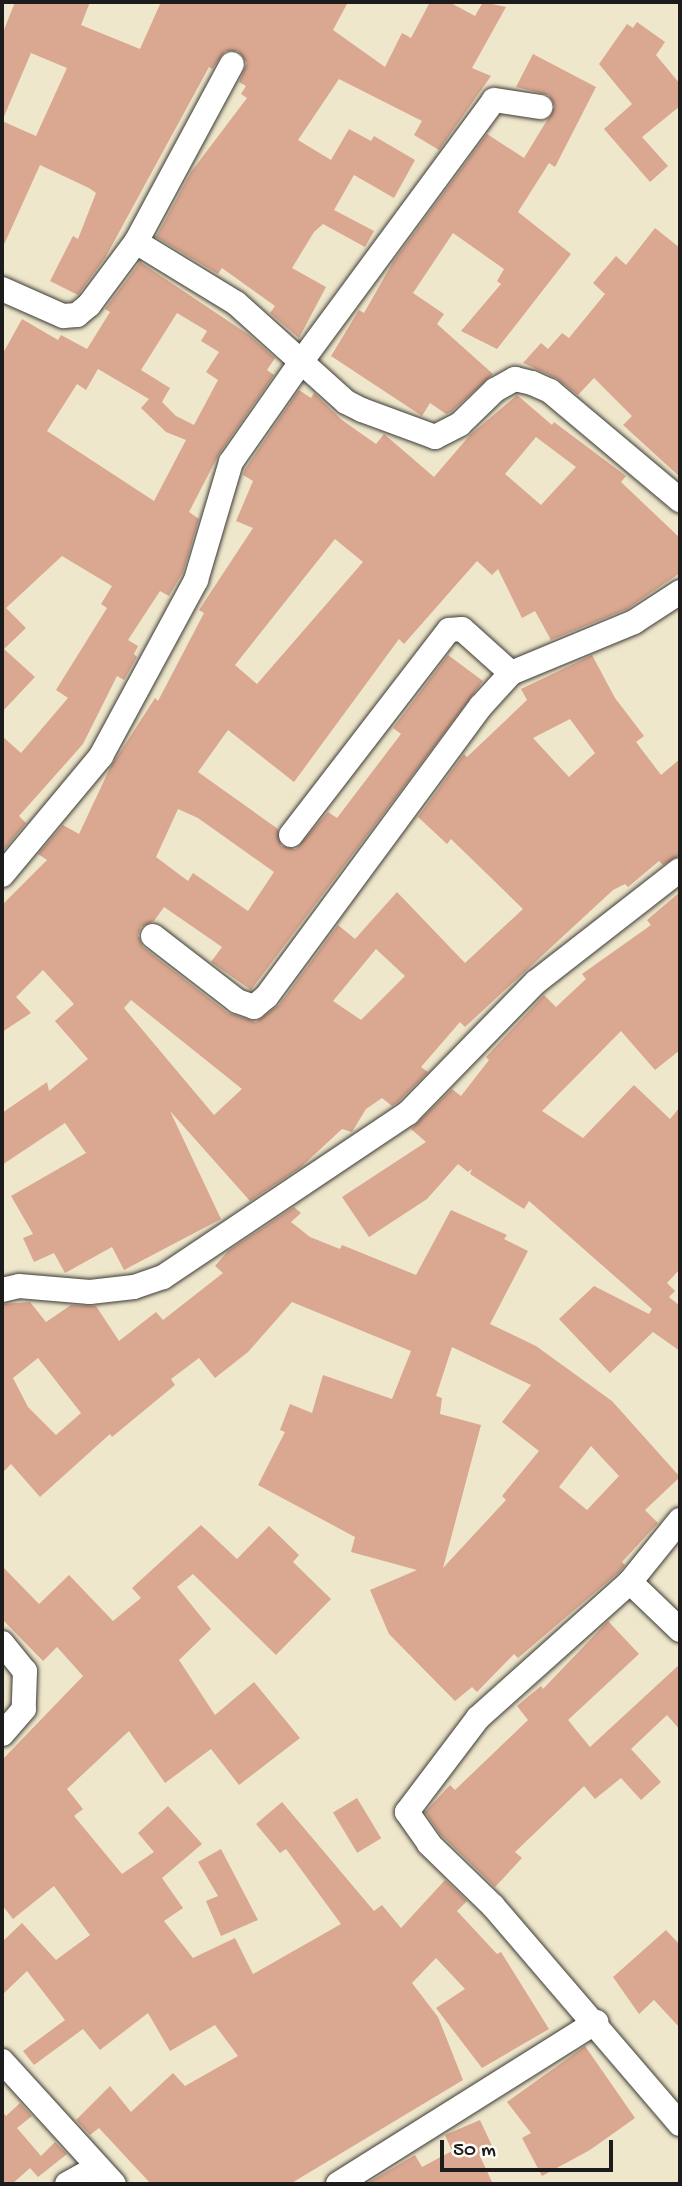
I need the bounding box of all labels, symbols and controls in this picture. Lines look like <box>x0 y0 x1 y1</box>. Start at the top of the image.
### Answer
scale bar <box>444 2126 617 2170</box>
text: 50 m <box>453 2139 496 2164</box>

